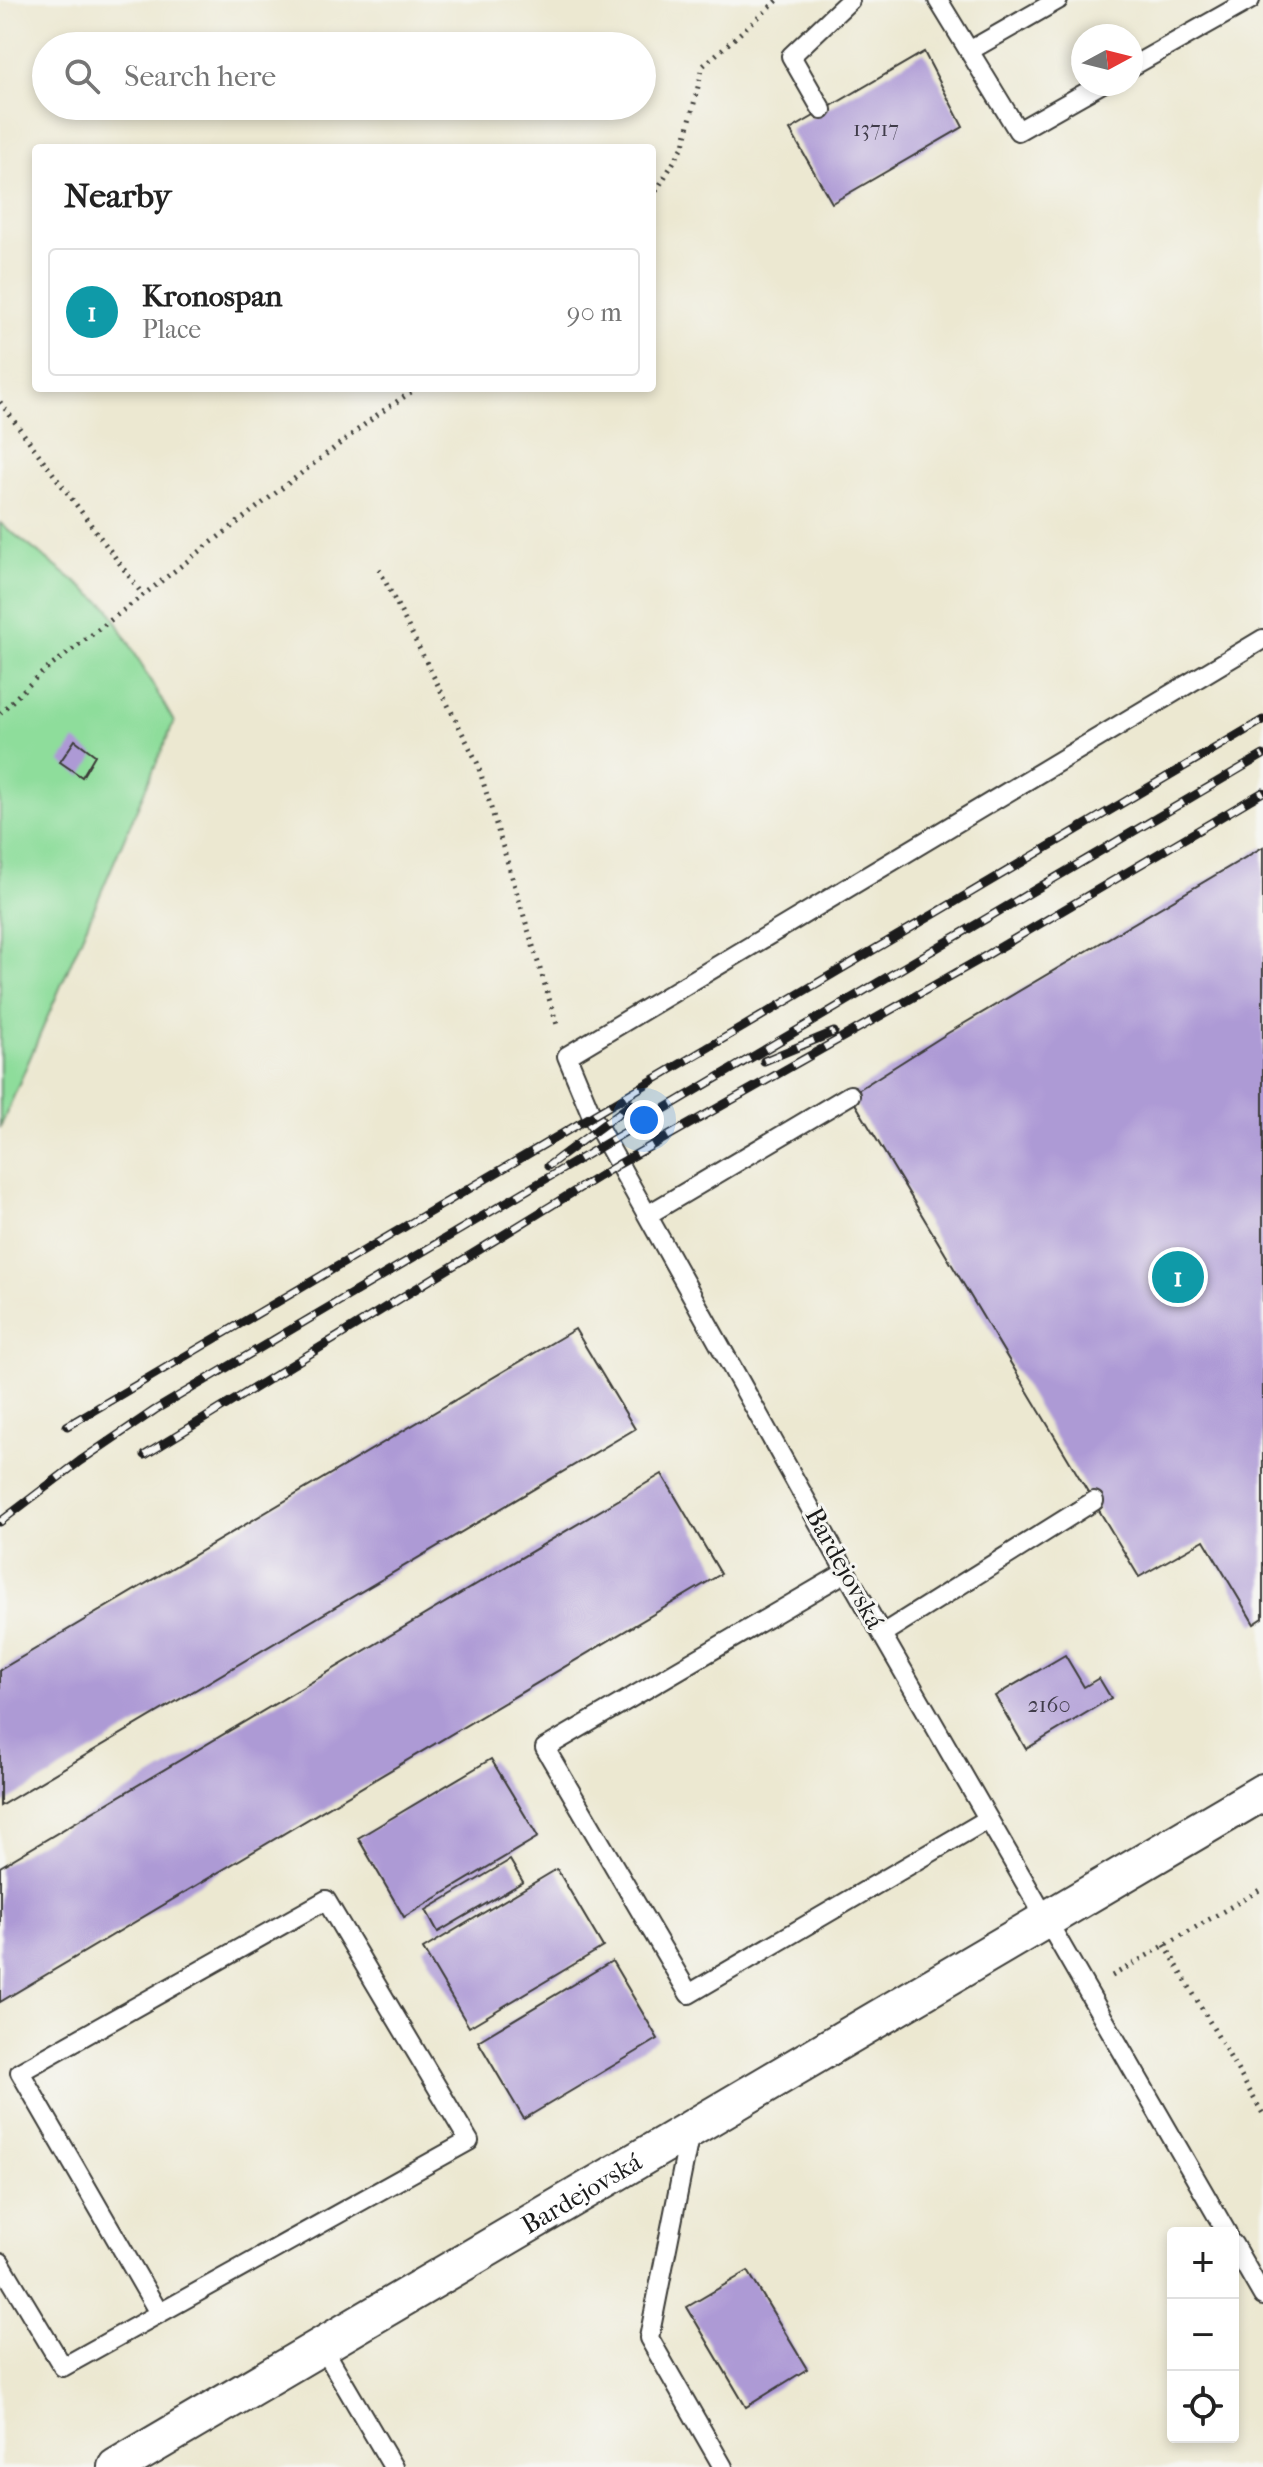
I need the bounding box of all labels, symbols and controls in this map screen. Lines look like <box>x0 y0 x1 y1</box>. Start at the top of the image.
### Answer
north arrow <box>1071 24 1143 96</box>
search box <box>32 32 656 120</box>
icon: search <box>60 54 104 98</box>
text: Search here <box>124 59 276 94</box>
house number: 13717 <box>853 116 899 142</box>
text: Nearby <box>64 176 171 216</box>
text: Kronospan <box>142 279 283 314</box>
text: 1 <box>87 297 97 328</box>
text: 90 m <box>567 297 622 328</box>
text: Place <box>142 314 201 345</box>
your location <box>624 1100 664 1140</box>
pin: 1 <box>1152 1247 1204 1307</box>
street label: Bardejovská <box>799 1502 891 1635</box>
house number: 2160 <box>1027 1692 1071 1718</box>
street label: Bardejovská <box>516 2146 648 2241</box>
map controls <box>1167 2227 1239 2443</box>
button: + <box>1167 2227 1239 2299</box>
button: − <box>1167 2299 1239 2371</box>
button: locate <box>1167 2371 1239 2443</box>

